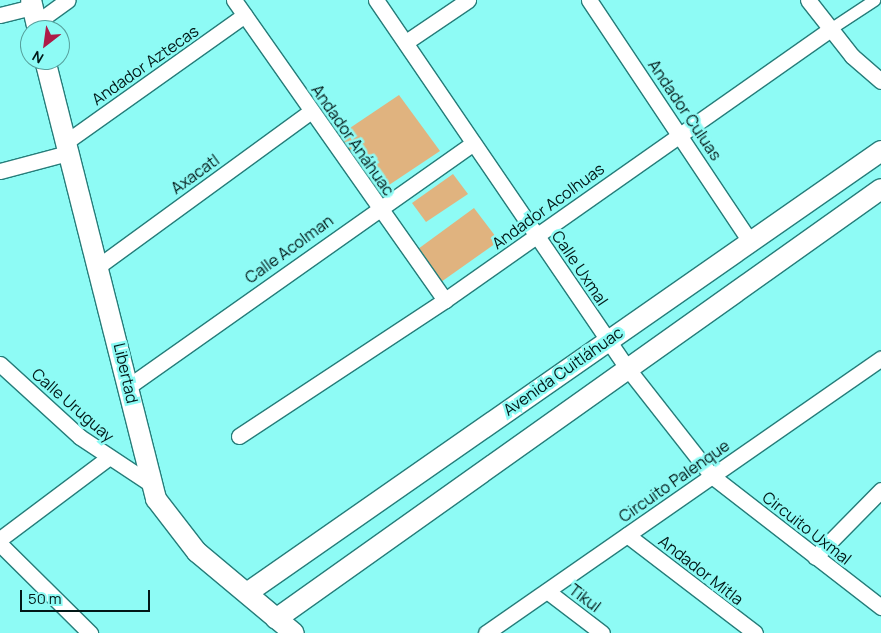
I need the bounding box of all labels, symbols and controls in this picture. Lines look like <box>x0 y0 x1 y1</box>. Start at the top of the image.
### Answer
north arrow <box>20 20 70 70</box>
street label: Andador Aztecas <box>88 21 202 109</box>
text: N <box>29 47 47 68</box>
street label: Andador Culuas <box>644 56 726 164</box>
street label: Andador Anáhuac <box>308 81 398 199</box>
street label: Axacatl <box>167 150 223 198</box>
street label: Andador Acolhuas <box>488 159 608 253</box>
street label: Calle Acolman <box>241 211 337 287</box>
street label: Calle Uxmal <box>548 227 612 309</box>
street label: Avenida Cuitláhuac <box>499 322 627 420</box>
street label: Libertad <box>110 341 142 405</box>
street label: Calle Uruguay <box>28 364 118 446</box>
street label: Circuito Palenque <box>615 436 733 526</box>
street label: Circuito Uxmal <box>759 487 855 569</box>
street label: Andador Mitla <box>655 531 747 609</box>
scale bar <box>22 580 152 612</box>
street label: Tikul <box>565 580 605 616</box>
text: 50 m <box>28 588 62 609</box>

